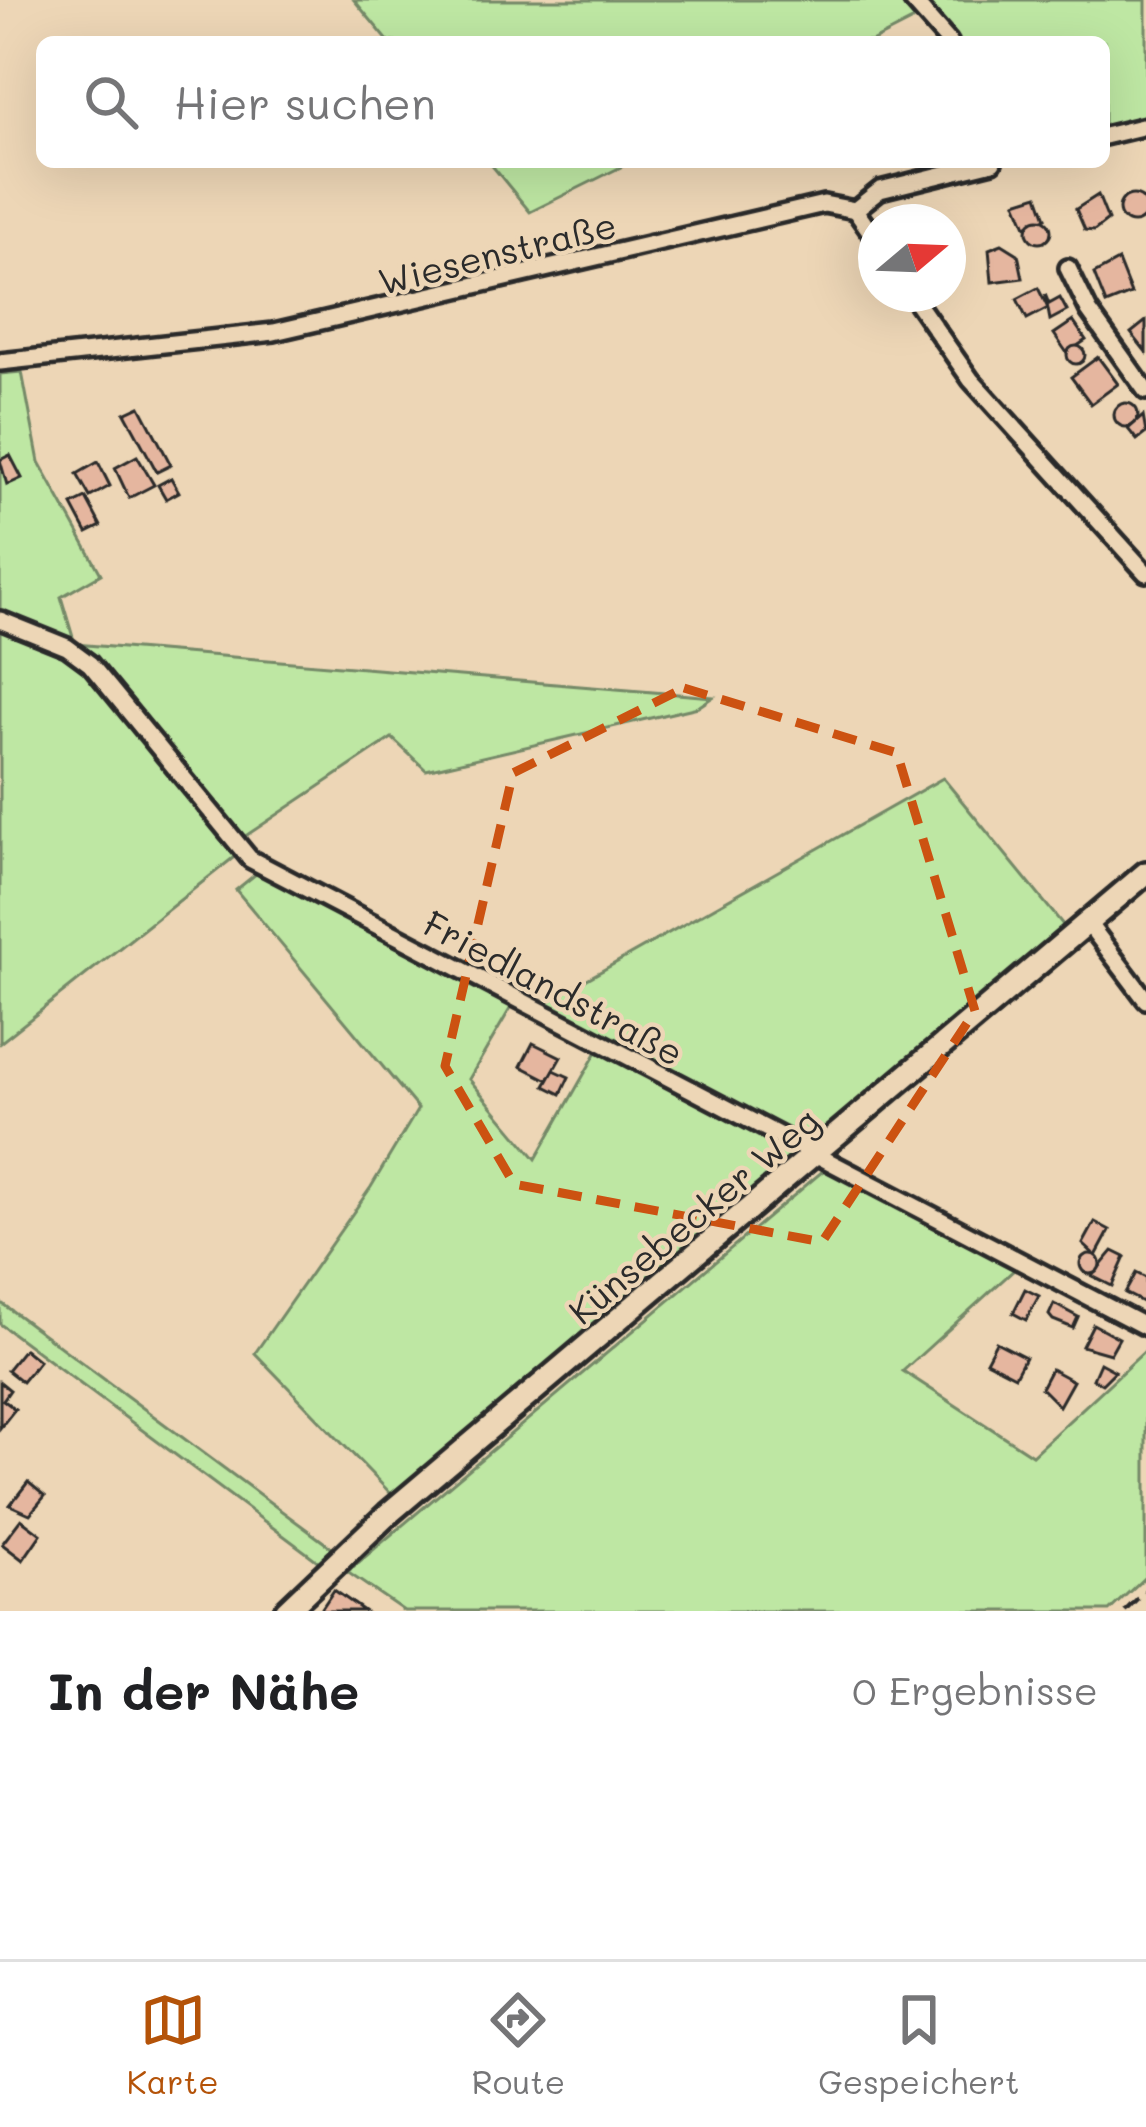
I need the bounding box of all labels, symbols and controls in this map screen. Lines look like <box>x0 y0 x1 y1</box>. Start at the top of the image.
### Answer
search box <box>36 36 1110 168</box>
icon: search <box>78 69 144 135</box>
text: Hier suchen <box>174 73 436 131</box>
street label: Wiesenstraße <box>373 200 621 304</box>
north arrow <box>858 204 966 312</box>
street label: Friedlandstraße <box>416 899 692 1075</box>
street label: Künsebecker Weg <box>558 1096 828 1334</box>
text: In der Nähe <box>48 1656 359 1723</box>
text: 0 Ergebnisse <box>852 1664 1098 1715</box>
tab: Karte <box>126 1987 219 2102</box>
tab: Route <box>472 1987 565 2102</box>
tab: Gespeichert <box>818 1987 1020 2102</box>

